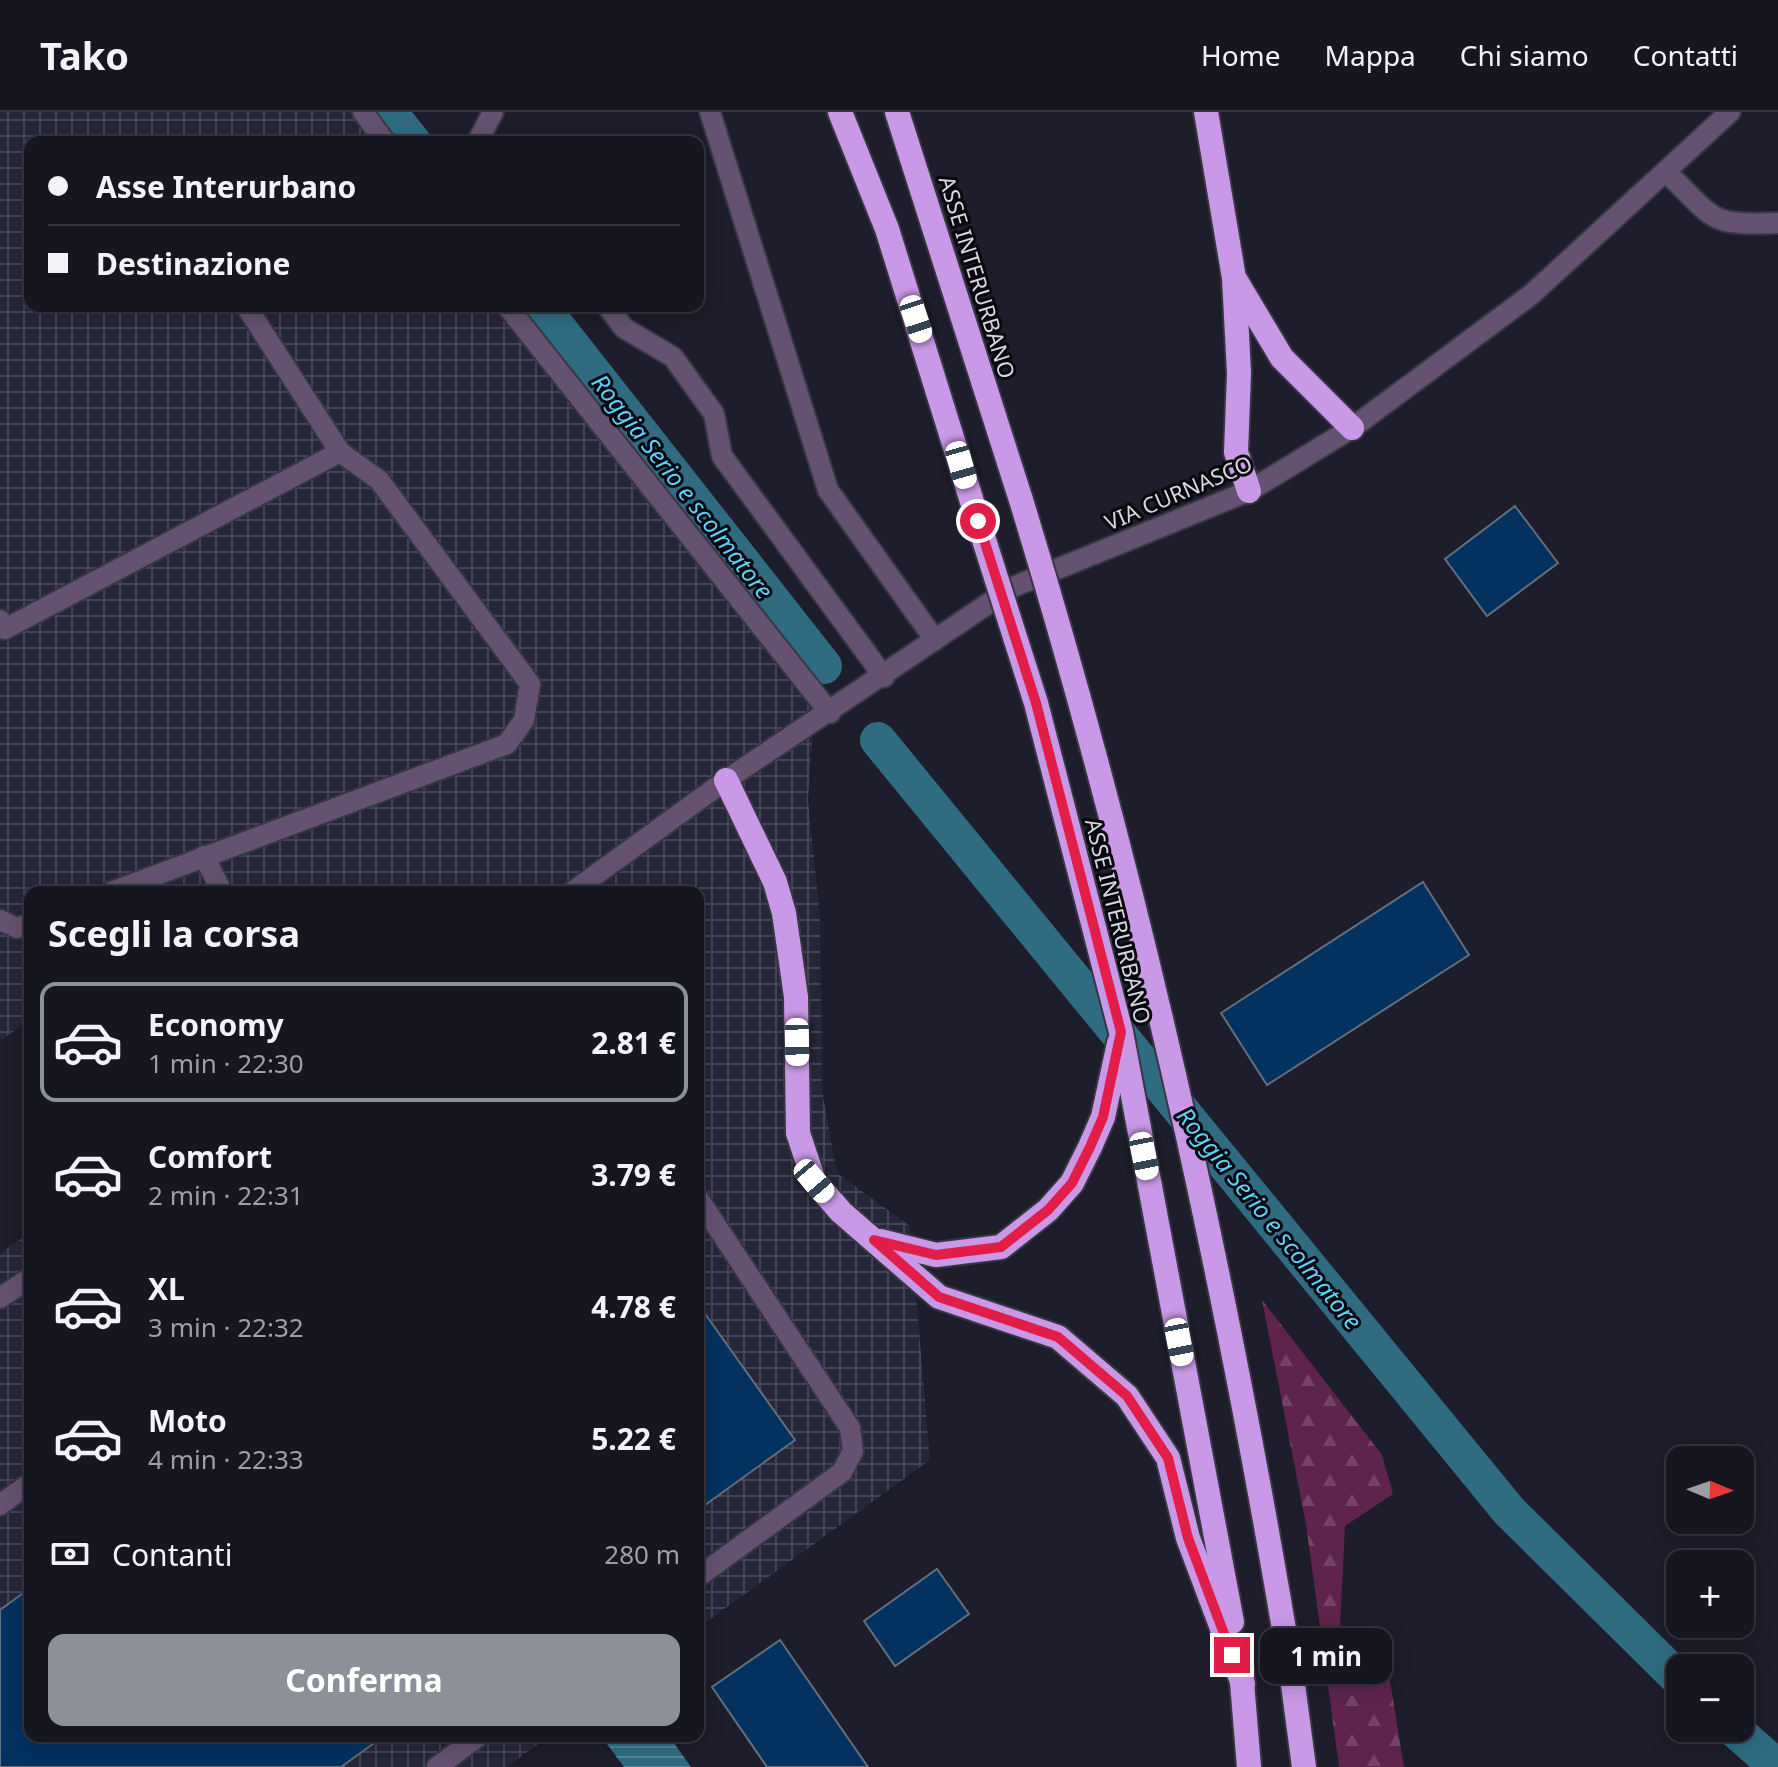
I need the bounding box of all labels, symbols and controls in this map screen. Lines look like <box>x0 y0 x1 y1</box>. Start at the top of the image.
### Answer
text: Tako <box>40 29 129 81</box>
text: Home <box>1201 36 1281 74</box>
text: Mappa <box>1325 36 1416 74</box>
text: Chi siamo <box>1460 36 1589 74</box>
text: Contatti <box>1633 36 1738 74</box>
text: Asse Interurbano <box>96 166 356 207</box>
street label: ASSE INTERURBANO <box>933 172 1023 382</box>
text: Destinazione <box>96 243 290 284</box>
car <box>897 292 935 346</box>
water label: Roggia Serio e scolmatore <box>585 367 781 605</box>
car <box>943 439 979 491</box>
street label: VIA CURNASCO <box>1100 447 1256 537</box>
route start <box>960 503 996 539</box>
street label: ASSE INTERURBANO <box>1079 815 1159 1027</box>
text: Scegli la corsa <box>48 909 300 958</box>
text: Economy <box>148 1004 284 1045</box>
icon: car <box>52 1006 124 1078</box>
car <box>785 1018 809 1066</box>
text: 2.81 € <box>591 1022 676 1063</box>
text: 1 min · 22:30 <box>148 1045 304 1081</box>
water label: Roggia Serio e scolmatore <box>1170 1100 1370 1336</box>
car <box>1128 1130 1160 1182</box>
text: Comfort <box>148 1136 272 1177</box>
icon: car <box>52 1138 124 1210</box>
text: 3.79 € <box>591 1154 676 1195</box>
car <box>789 1155 839 1207</box>
text: 2 min · 22:31 <box>148 1177 304 1213</box>
text: XL <box>148 1268 185 1309</box>
icon: car <box>52 1270 124 1342</box>
text: 4.78 € <box>591 1286 676 1327</box>
text: 3 min · 22:32 <box>148 1309 304 1345</box>
car <box>1163 1316 1195 1368</box>
text: Moto <box>148 1400 227 1441</box>
icon: car <box>52 1402 124 1474</box>
text: 5.22 € <box>591 1418 676 1459</box>
text: 4 min · 22:33 <box>148 1441 304 1477</box>
north arrow <box>1666 1446 1754 1534</box>
map controls <box>1666 1446 1754 1742</box>
icon: cash <box>48 1532 92 1576</box>
text: Contanti <box>112 1534 232 1575</box>
text: 280 m <box>604 1536 680 1572</box>
button: + <box>1666 1550 1754 1638</box>
callout: 1 min <box>1260 1627 1392 1683</box>
button: Conferma <box>48 1634 680 1726</box>
route end <box>1214 1637 1250 1673</box>
text: 1 min <box>1290 1638 1362 1674</box>
button: − <box>1666 1654 1754 1742</box>

